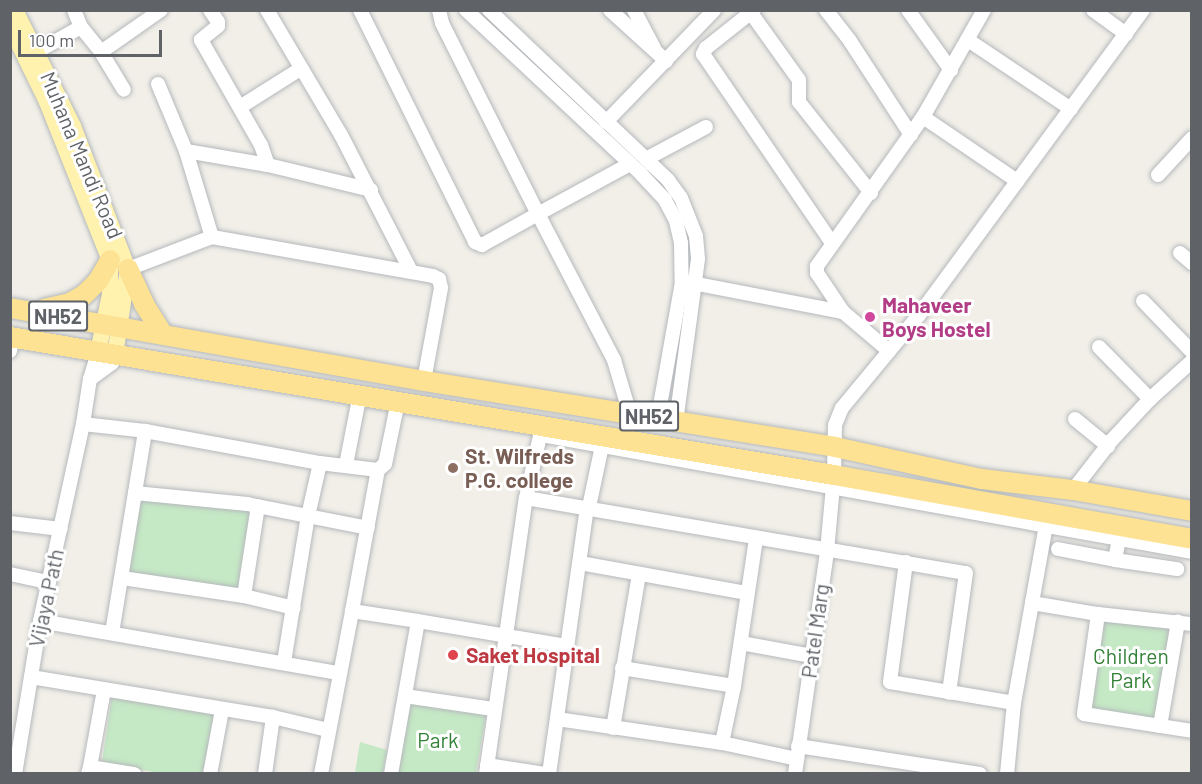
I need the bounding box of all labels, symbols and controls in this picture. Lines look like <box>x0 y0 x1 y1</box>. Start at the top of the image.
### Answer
scale bar <box>21 18 165 56</box>
text: 100 m <box>29 29 74 51</box>
street label: Muhana Mandi Road <box>35 68 129 242</box>
place label: Mahaveer Boys Hostel <box>882 292 991 342</box>
road number: NH52 <box>28 299 88 333</box>
marker: Mahaveer Boys Hostel <box>863 310 877 324</box>
road number: NH52 <box>619 399 679 433</box>
place label: St. Wilfreds P.G. college <box>465 443 574 493</box>
marker: St. Wilfreds P.G. college <box>446 461 460 475</box>
street label: Vijaya Path <box>23 547 69 649</box>
street label: Patel Marg <box>796 582 834 680</box>
place label: Saket Hospital <box>466 642 600 668</box>
park label: Children Park <box>1093 643 1169 693</box>
marker: Saket Hospital <box>444 646 462 664</box>
park label: Park <box>417 727 459 753</box>

